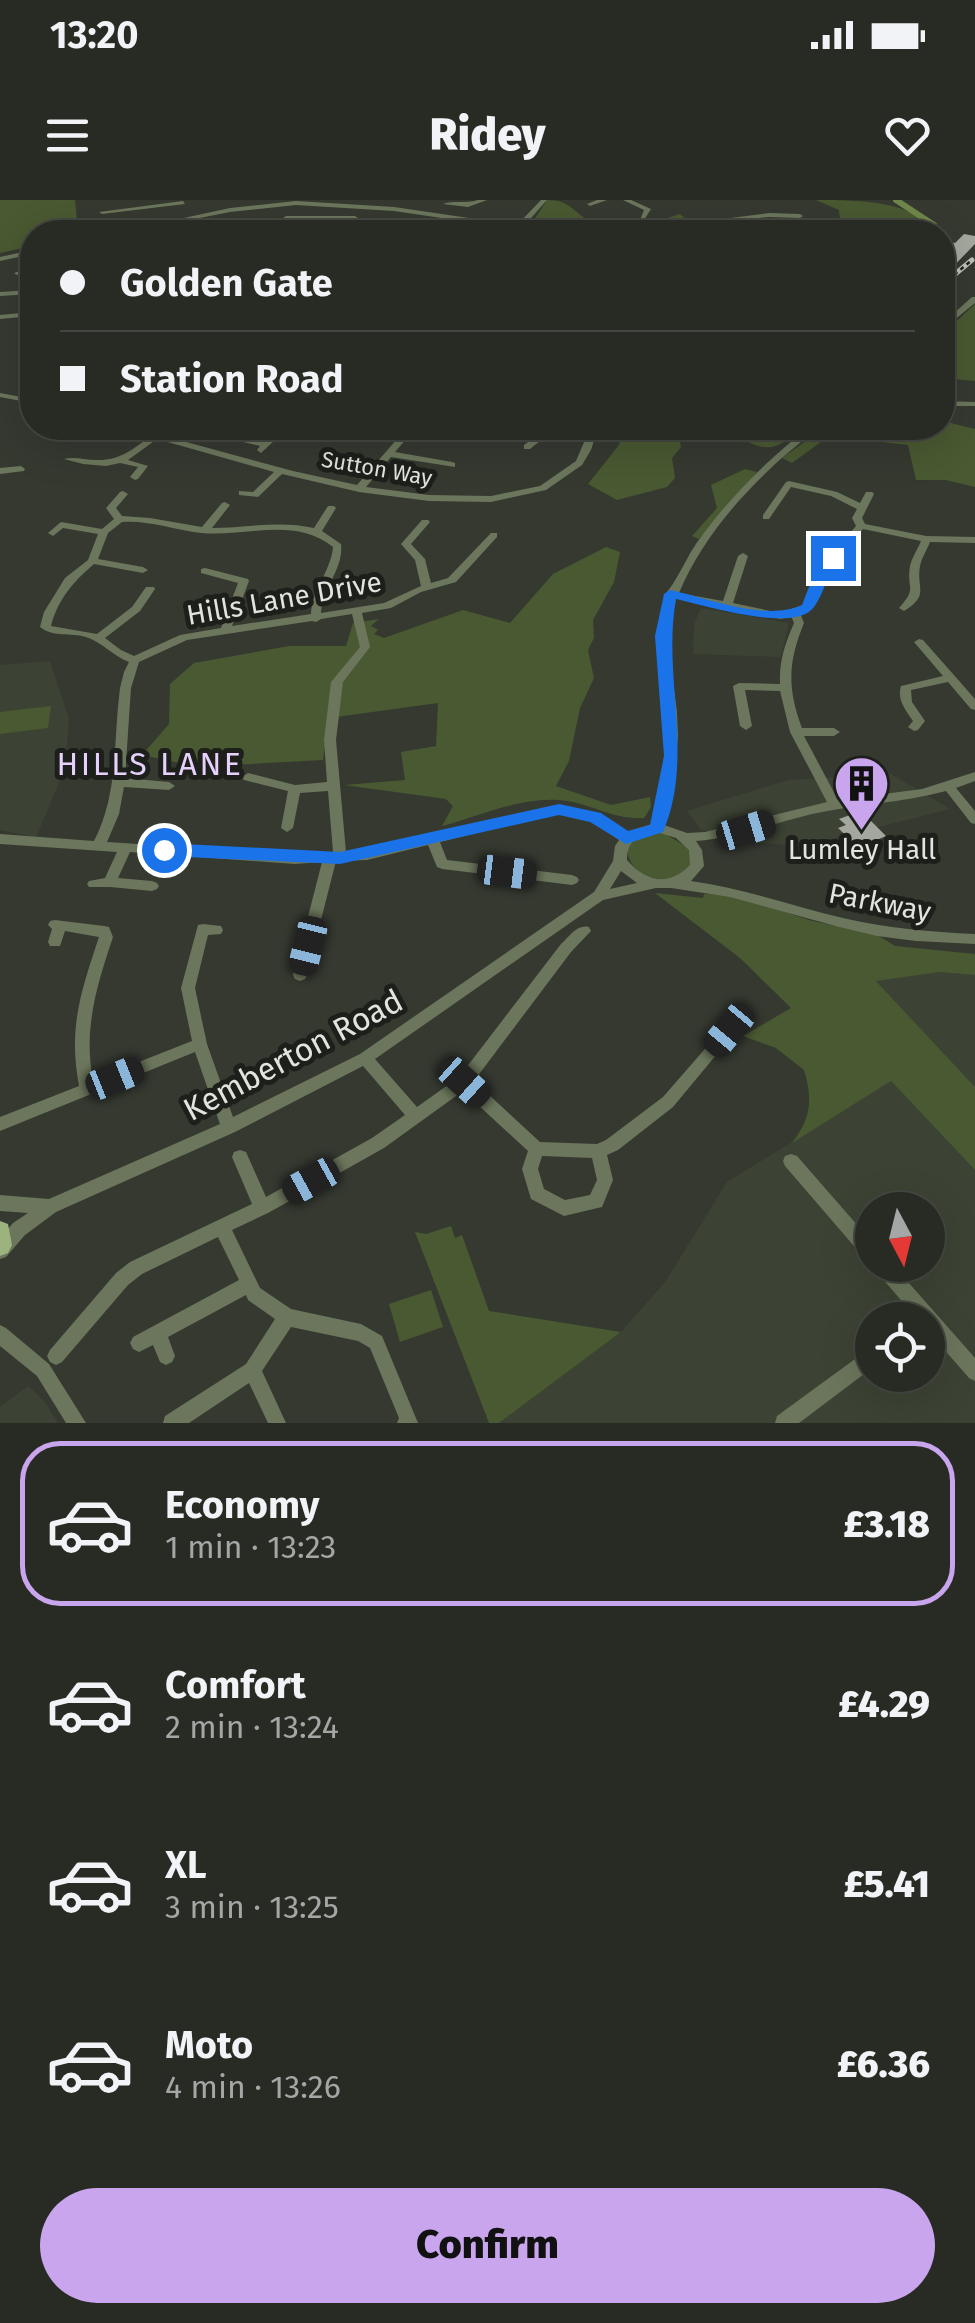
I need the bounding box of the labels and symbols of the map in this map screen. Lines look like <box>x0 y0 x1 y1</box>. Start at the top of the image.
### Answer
street label: Sutton Way <box>319 445 435 492</box>
route end <box>811 536 856 581</box>
street label: Hills Lane Drive <box>184 565 384 632</box>
district label: HILLS LANE <box>57 745 243 783</box>
building icon: Lumley Hall <box>832 753 892 832</box>
car <box>713 807 779 853</box>
route start <box>142 828 187 873</box>
place label: Lumley Hall <box>788 833 936 866</box>
car <box>475 853 539 891</box>
street label: Parkway <box>826 876 934 929</box>
car <box>286 913 330 979</box>
street label: Kemberton Road <box>177 981 409 1129</box>
car <box>698 997 760 1063</box>
car <box>432 1051 496 1113</box>
car <box>82 1053 148 1103</box>
car <box>277 1153 345 1209</box>
north arrow <box>855 1192 945 1282</box>

